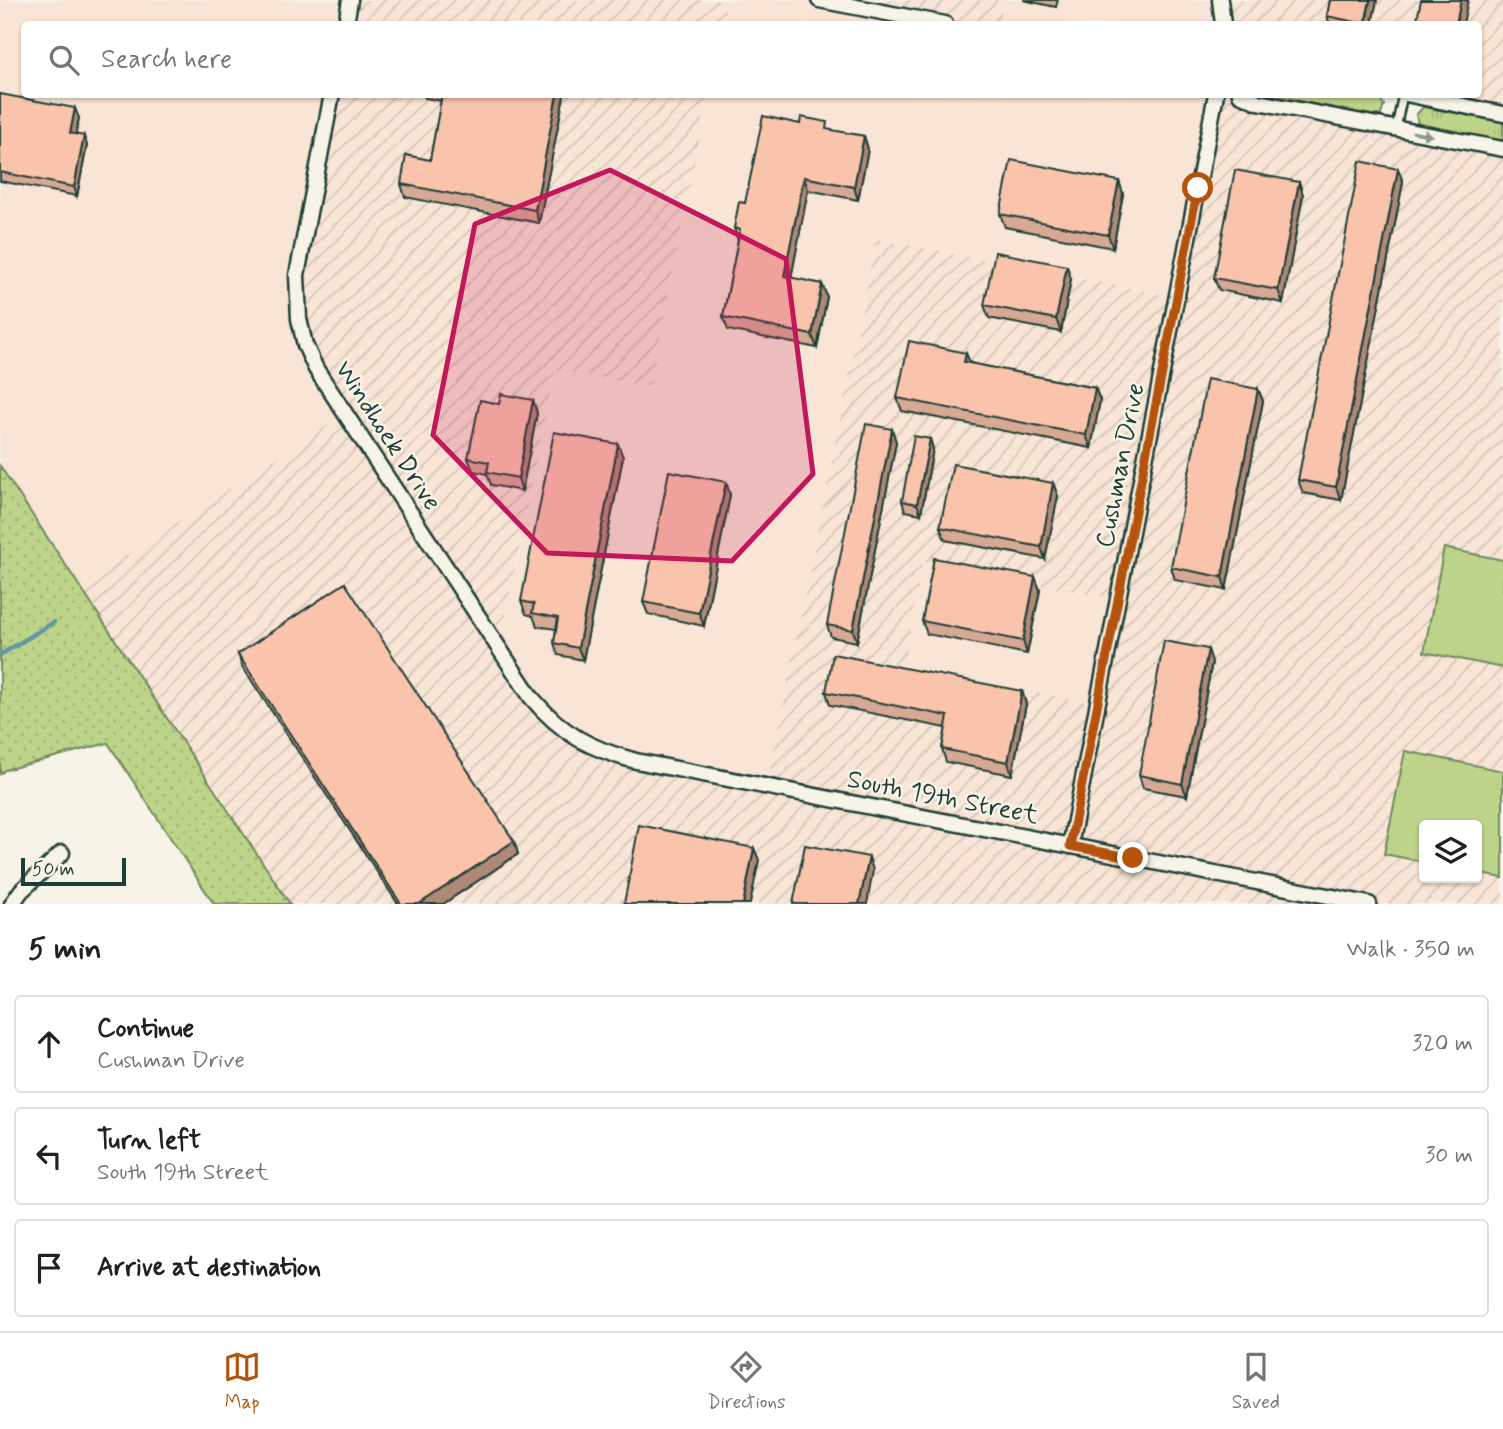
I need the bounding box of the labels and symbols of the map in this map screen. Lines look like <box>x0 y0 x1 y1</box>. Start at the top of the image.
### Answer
one-way arrow <box>1411 129 1433 140</box>
route start <box>1182 172 1213 203</box>
street label: Windhoek Drive <box>326 355 448 518</box>
street label: Cushman Drive <box>1088 380 1154 551</box>
street label: South 19th Street <box>844 763 1041 833</box>
route end <box>1117 842 1148 873</box>
scale bar <box>21 855 126 887</box>

